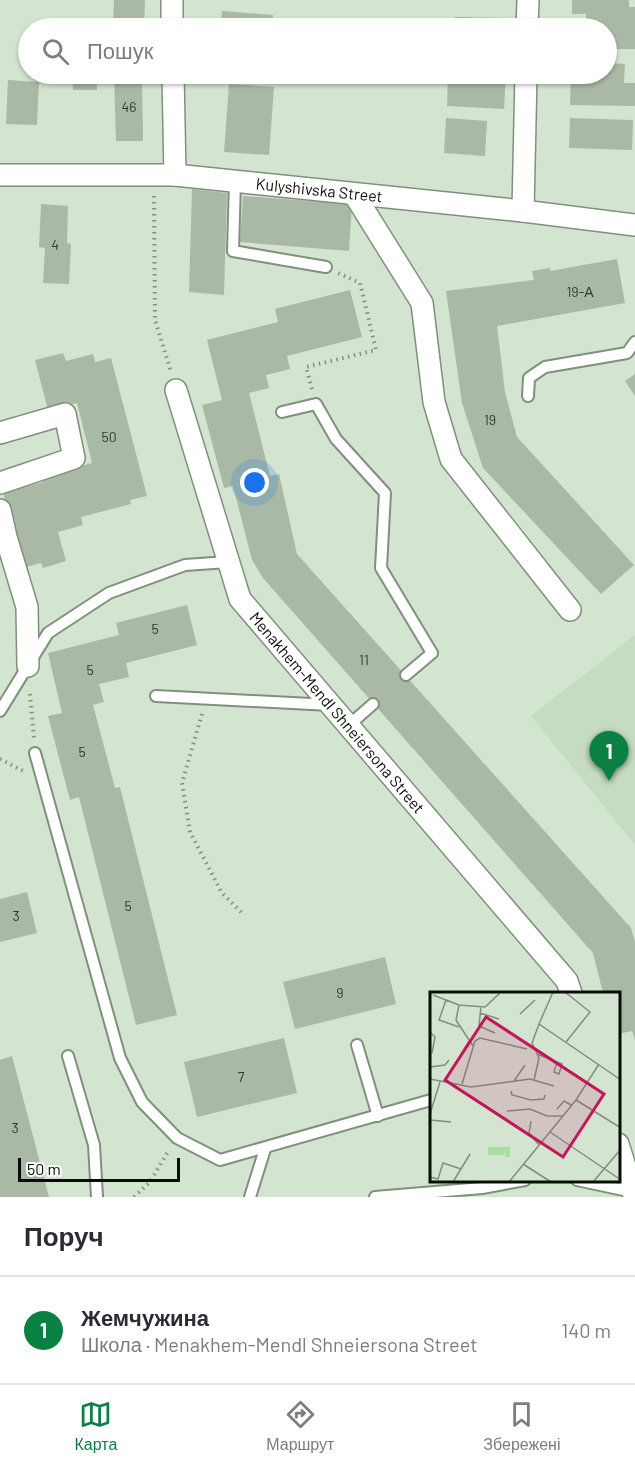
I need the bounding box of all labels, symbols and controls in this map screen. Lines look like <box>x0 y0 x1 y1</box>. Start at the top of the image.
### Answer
search box <box>18 18 617 84</box>
icon: search <box>39 35 72 68</box>
text: Пошук <box>87 37 153 63</box>
house number: 46 <box>122 98 136 115</box>
street label: Kulyshivska Street <box>255 173 383 205</box>
house number: 4 <box>51 236 59 253</box>
house number: 19-А <box>566 283 594 300</box>
house number: 19 <box>484 411 496 428</box>
house number: 50 <box>101 428 117 445</box>
your location <box>240 468 269 497</box>
street label: Menakhem-Mendl Shneiersona Street <box>246 608 429 817</box>
house number: 5 <box>151 620 159 637</box>
house number: 11 <box>359 651 369 668</box>
house number: 5 <box>86 661 94 678</box>
pin: 1 <box>590 732 628 781</box>
house number: 5 <box>78 743 86 760</box>
house number: 5 <box>124 897 132 914</box>
house number: 3 <box>12 907 20 924</box>
house number: 9 <box>336 984 344 1001</box>
inset map <box>430 992 620 1182</box>
house number: 7 <box>238 1068 245 1085</box>
house number: 3 <box>11 1119 19 1136</box>
scale bar <box>18 1155 180 1182</box>
text: 50 m <box>27 1159 61 1178</box>
text: Поруч <box>24 1220 104 1251</box>
text: Жемчужина <box>81 1304 209 1330</box>
text: 1 <box>40 1318 47 1342</box>
text: 140 m <box>561 1318 611 1342</box>
text: Школа · Menakhem-Mendl Shneiersona Street <box>81 1332 478 1356</box>
tab: Карта <box>74 1398 117 1454</box>
tab: Маршрут <box>266 1398 334 1454</box>
tab: Збережені <box>483 1398 561 1454</box>

